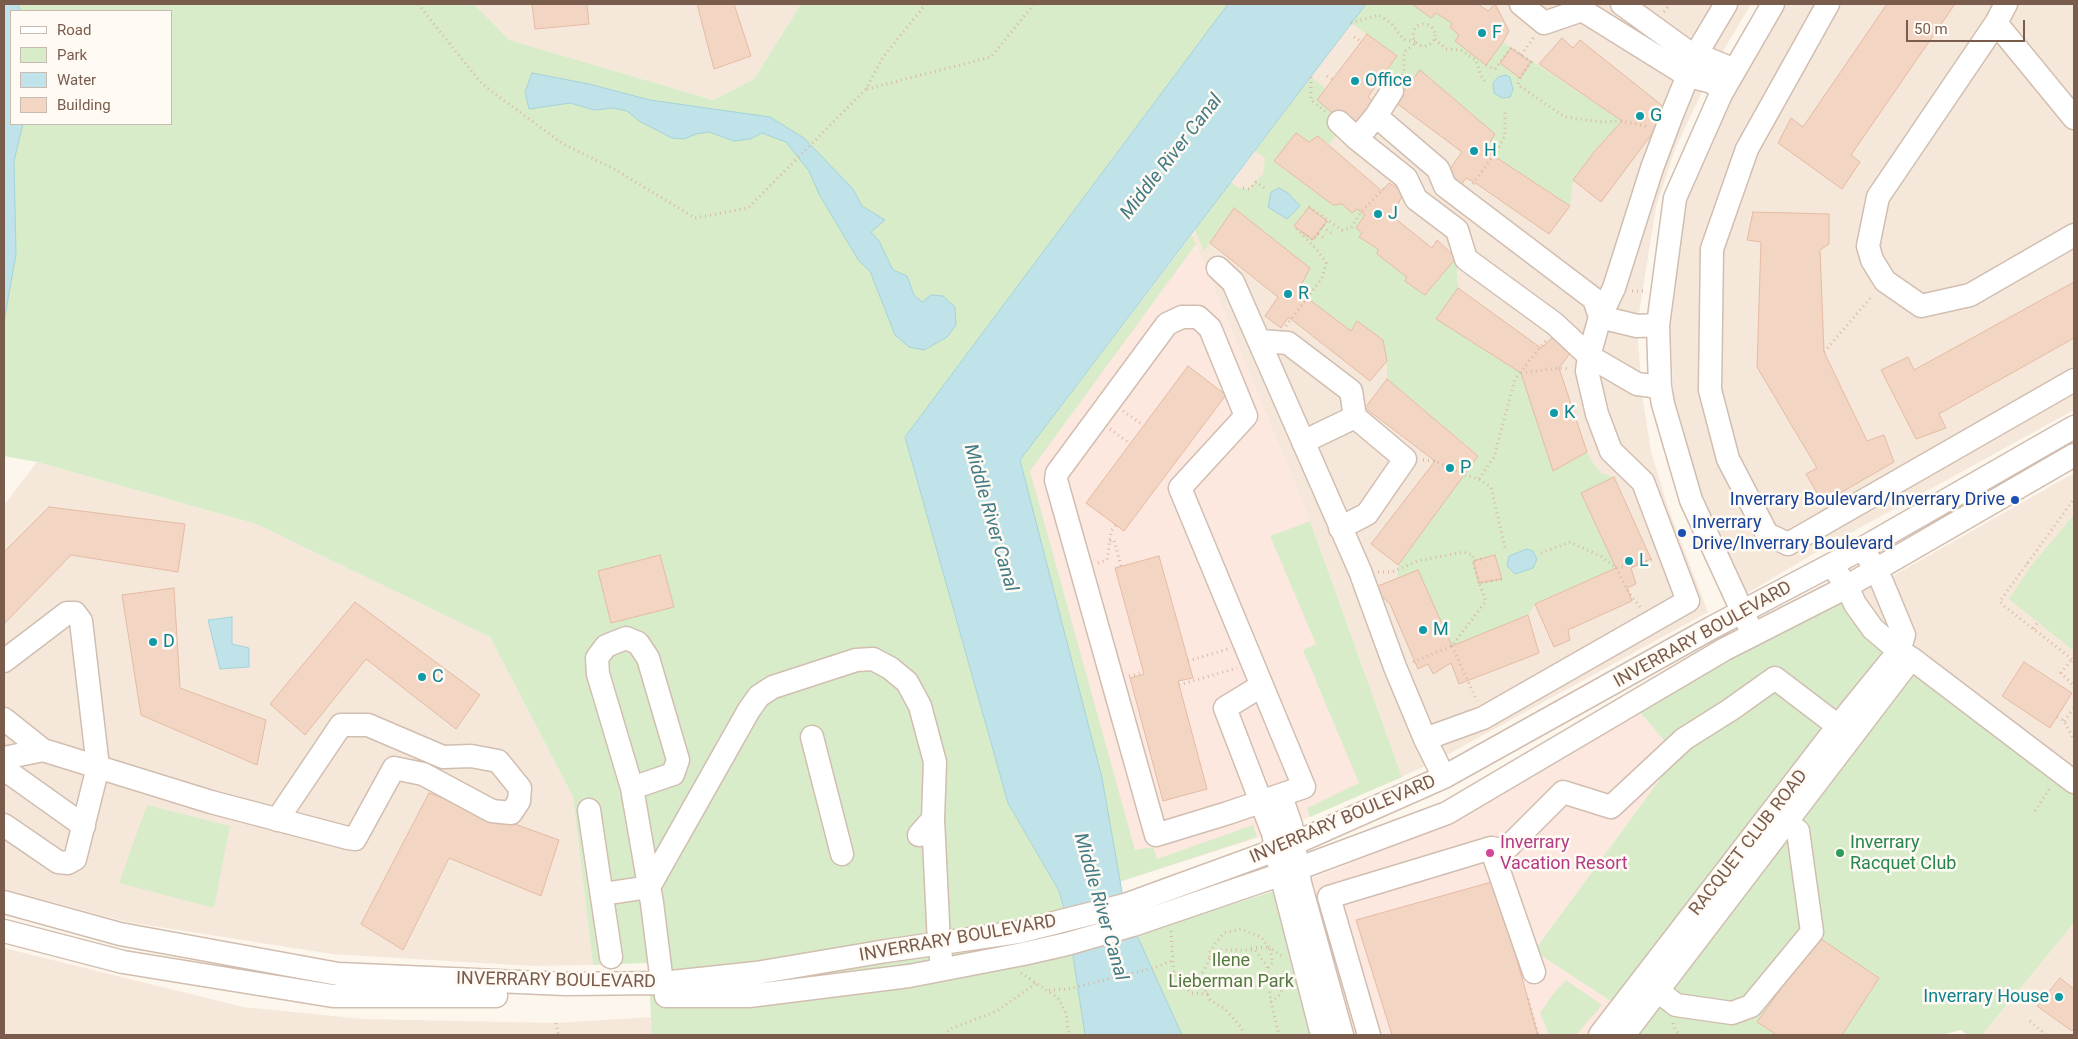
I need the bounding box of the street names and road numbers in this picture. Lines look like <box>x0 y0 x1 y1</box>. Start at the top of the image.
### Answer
street label: INVERRARY BOULEVARD <box>1610 577 1796 693</box>
street label: RACQUET CLUB ROAD <box>1685 766 1813 920</box>
street label: INVERRARY BOULEVARD <box>1247 771 1439 869</box>
street label: INVERRARY BOULEVARD <box>858 911 1058 967</box>
street label: INVERRARY BOULEVARD <box>456 968 656 994</box>

